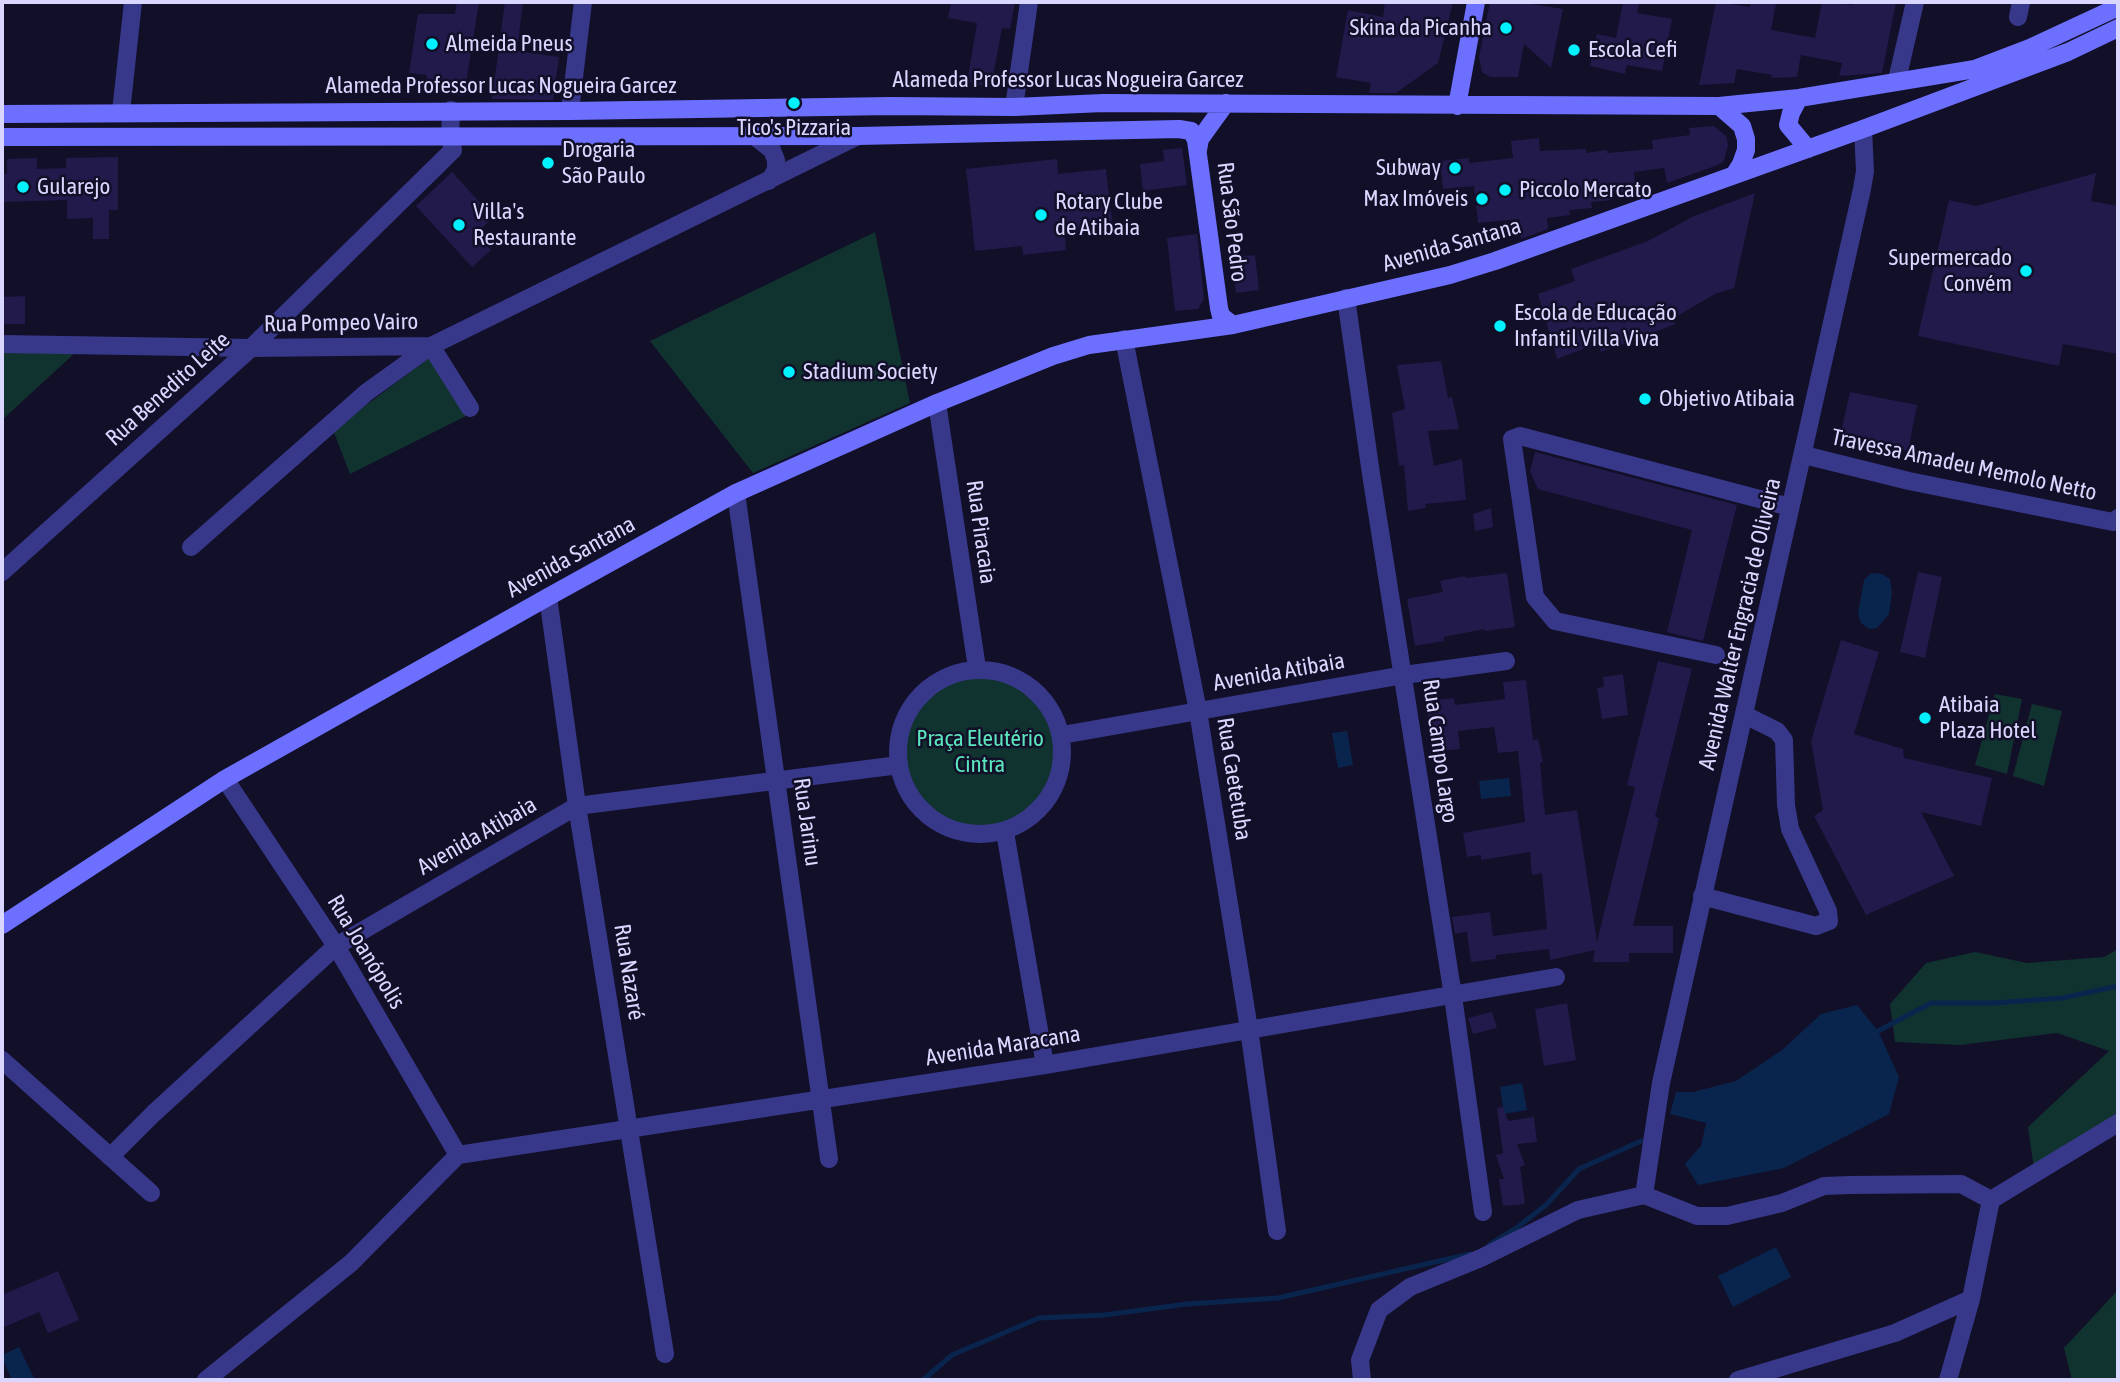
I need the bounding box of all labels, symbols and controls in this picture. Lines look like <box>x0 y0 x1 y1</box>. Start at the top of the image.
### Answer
place label: Skina da Picanha <box>1350 14 1492 42</box>
marker: Skina da Picanha <box>1498 20 1514 36</box>
place label: Almeida Pneus <box>446 30 572 58</box>
marker: Almeida Pneus <box>424 36 440 52</box>
place label: Escola Cefi <box>1588 36 1678 64</box>
marker: Escola Cefi <box>1566 42 1582 58</box>
street label: Alameda Professor Lucas Nogueira Garcez <box>892 66 1244 94</box>
street label: Alameda Professor Lucas Nogueira Garcez <box>325 72 677 100</box>
marker: Tico's Pizzaria <box>786 95 802 111</box>
place label: Tico's Pizzaria <box>737 114 851 142</box>
place label: Drogaria São Paulo <box>562 136 646 190</box>
place label: Subway <box>1376 154 1441 182</box>
marker: Drogaria São Paulo <box>540 155 556 171</box>
street label: Rua São Pedro <box>1211 160 1253 284</box>
marker: Subway <box>1447 160 1463 176</box>
place label: Gularejo <box>37 173 110 201</box>
place label: Piccolo Mercato <box>1519 176 1652 204</box>
marker: Gularejo <box>15 179 31 195</box>
marker: Piccolo Mercato <box>1497 182 1513 198</box>
place label: Max Imóveis <box>1363 185 1468 213</box>
place label: Rotary Clube de Atibaia <box>1055 188 1163 242</box>
marker: Max Imóveis <box>1474 191 1490 207</box>
place label: Villa's Restaurante <box>473 198 576 252</box>
marker: Rotary Clube de Atibaia <box>1033 207 1049 223</box>
street label: Avenida Santana <box>1380 212 1524 278</box>
marker: Villa's Restaurante <box>451 217 467 233</box>
place label: Supermercado Convém <box>1888 244 2012 298</box>
marker: Supermercado Convém <box>2018 263 2034 279</box>
place label: Escola de Educação Infantil Villa Viva <box>1514 299 1677 353</box>
street label: Rua Pompeo Vairo <box>264 308 418 338</box>
marker: Escola de Educação Infantil Villa Viva <box>1492 318 1508 334</box>
street label: Rua Benedito Leite <box>100 326 236 452</box>
place label: Stadium Society <box>803 358 938 386</box>
marker: Stadium Society <box>781 364 797 380</box>
place label: Objetivo Atibaia <box>1659 385 1795 413</box>
marker: Objetivo Atibaia <box>1637 391 1653 407</box>
street label: Travessa Amadeu Memolo Netto <box>1829 423 2099 507</box>
street label: Avenida Walter Engracia de Oliveira <box>1693 475 1787 773</box>
street label: Rua Piracaia <box>960 478 1002 586</box>
street label: Avenida Santana <box>502 510 640 604</box>
street label: Avenida Atibaia <box>1211 647 1347 697</box>
street label: Rua Campo Largo <box>1416 677 1464 825</box>
place label: Atibaia Plaza Hotel <box>1939 691 2036 745</box>
marker: Atibaia Plaza Hotel <box>1917 710 1933 726</box>
street label: Rua Caetetuba <box>1211 716 1257 842</box>
park label: Praça Eleutério Cintra <box>916 725 1044 779</box>
street label: Rua Jarinu <box>787 776 827 868</box>
street label: Avenida Atibaia <box>413 791 541 881</box>
street label: Rua Joanópolis <box>321 890 411 1014</box>
street label: Rua Nazaré <box>608 922 650 1022</box>
street label: Avenida Maracana <box>924 1020 1082 1072</box>

